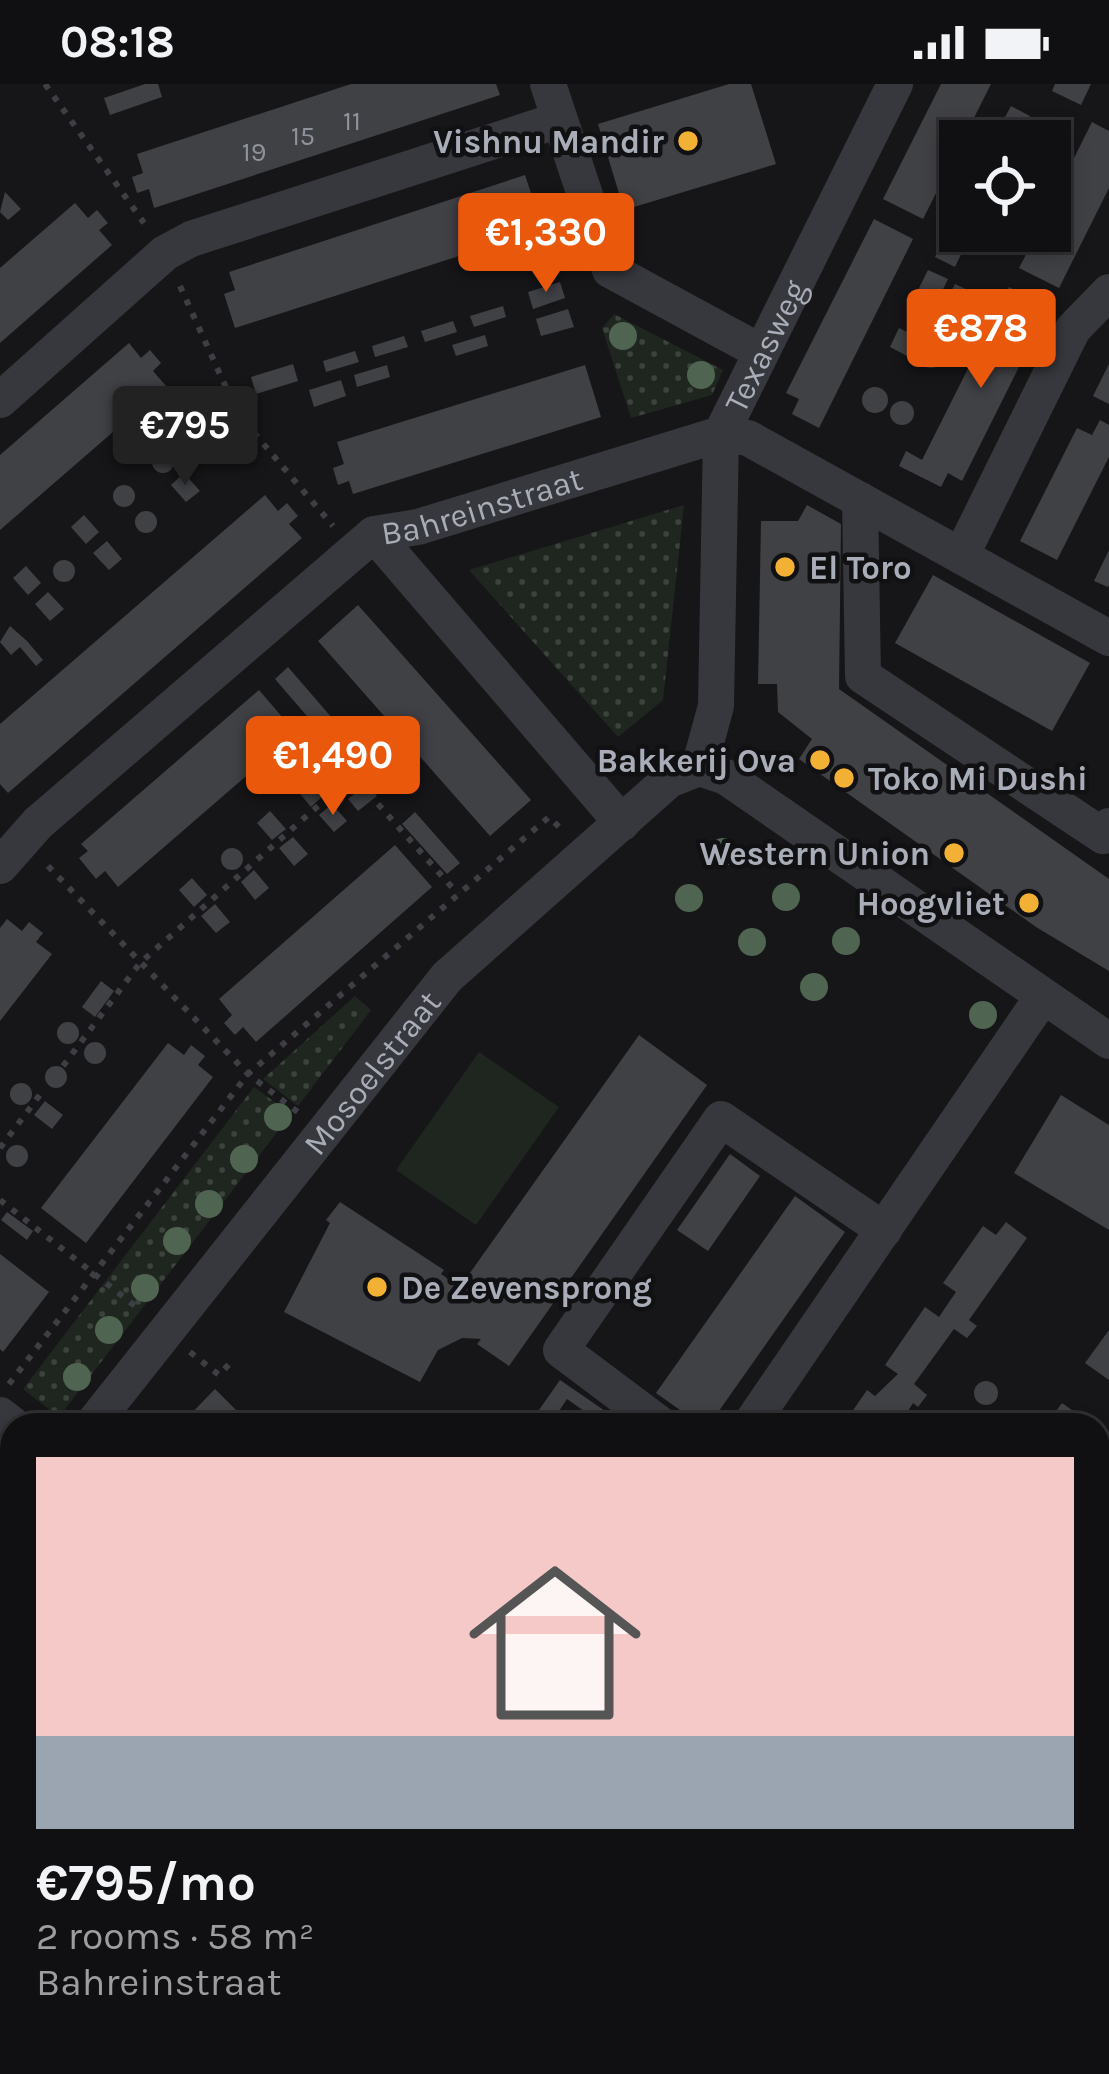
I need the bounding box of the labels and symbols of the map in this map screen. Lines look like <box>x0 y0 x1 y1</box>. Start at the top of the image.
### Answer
house number: 11 <box>343 105 361 137</box>
house number: 15 <box>291 120 315 152</box>
place label: Vishnu Mandir <box>433 123 664 161</box>
marker: Vishnu Mandir <box>675 128 701 154</box>
house number: 19 <box>242 136 266 168</box>
pin: €1,330 <box>448 193 644 295</box>
street label: Texasweg <box>717 273 815 419</box>
pin: €878 <box>910 289 1052 391</box>
pin: €795 <box>114 386 256 488</box>
street label: Bahreinstraat <box>379 460 587 553</box>
place label: El Toro <box>809 549 912 587</box>
marker: El Toro <box>772 554 798 580</box>
pin: €1,490 <box>235 716 431 818</box>
place label: Bakkerij Ova <box>597 742 796 780</box>
marker: Bakkerij Ova <box>807 747 833 773</box>
place label: Toko Mi Dushi <box>868 760 1088 798</box>
marker: Toko Mi Dushi <box>831 765 857 791</box>
place label: Western Union <box>699 835 930 873</box>
marker: Western Union <box>941 840 967 866</box>
place label: Hoogvliet <box>857 885 1005 923</box>
marker: Hoogvliet <box>1016 890 1042 916</box>
street label: Mosoelstraat <box>296 984 449 1162</box>
place label: De Zevensprong <box>401 1269 652 1307</box>
marker: De Zevensprong <box>364 1274 390 1300</box>

